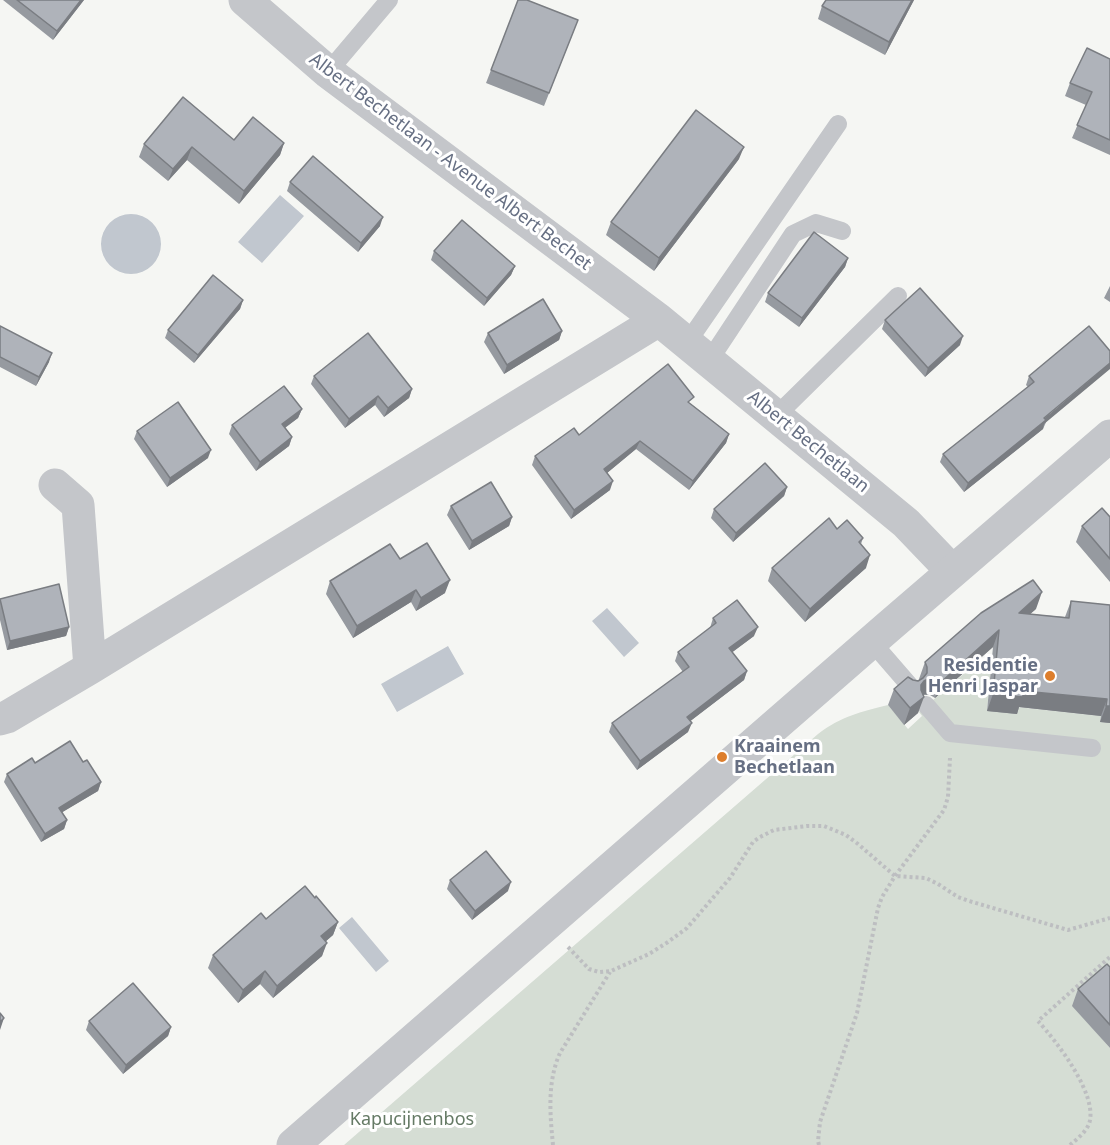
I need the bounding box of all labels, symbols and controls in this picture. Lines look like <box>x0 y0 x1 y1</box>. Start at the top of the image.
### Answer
street label: Albert Bechetlaan - Avenue Albert Bechet <box>305 49 595 275</box>
street label: Albert Bechetlaan <box>743 386 873 498</box>
place label: Residentie Henri Jaspar <box>928 655 1038 698</box>
marker: Residentie Henri Jaspar <box>1043 669 1057 683</box>
place label: Kraainem Bechetlaan <box>734 736 835 778</box>
marker: Kraainem Bechetlaan <box>715 750 729 764</box>
park label: Kapucijnenbos <box>350 1109 474 1131</box>

